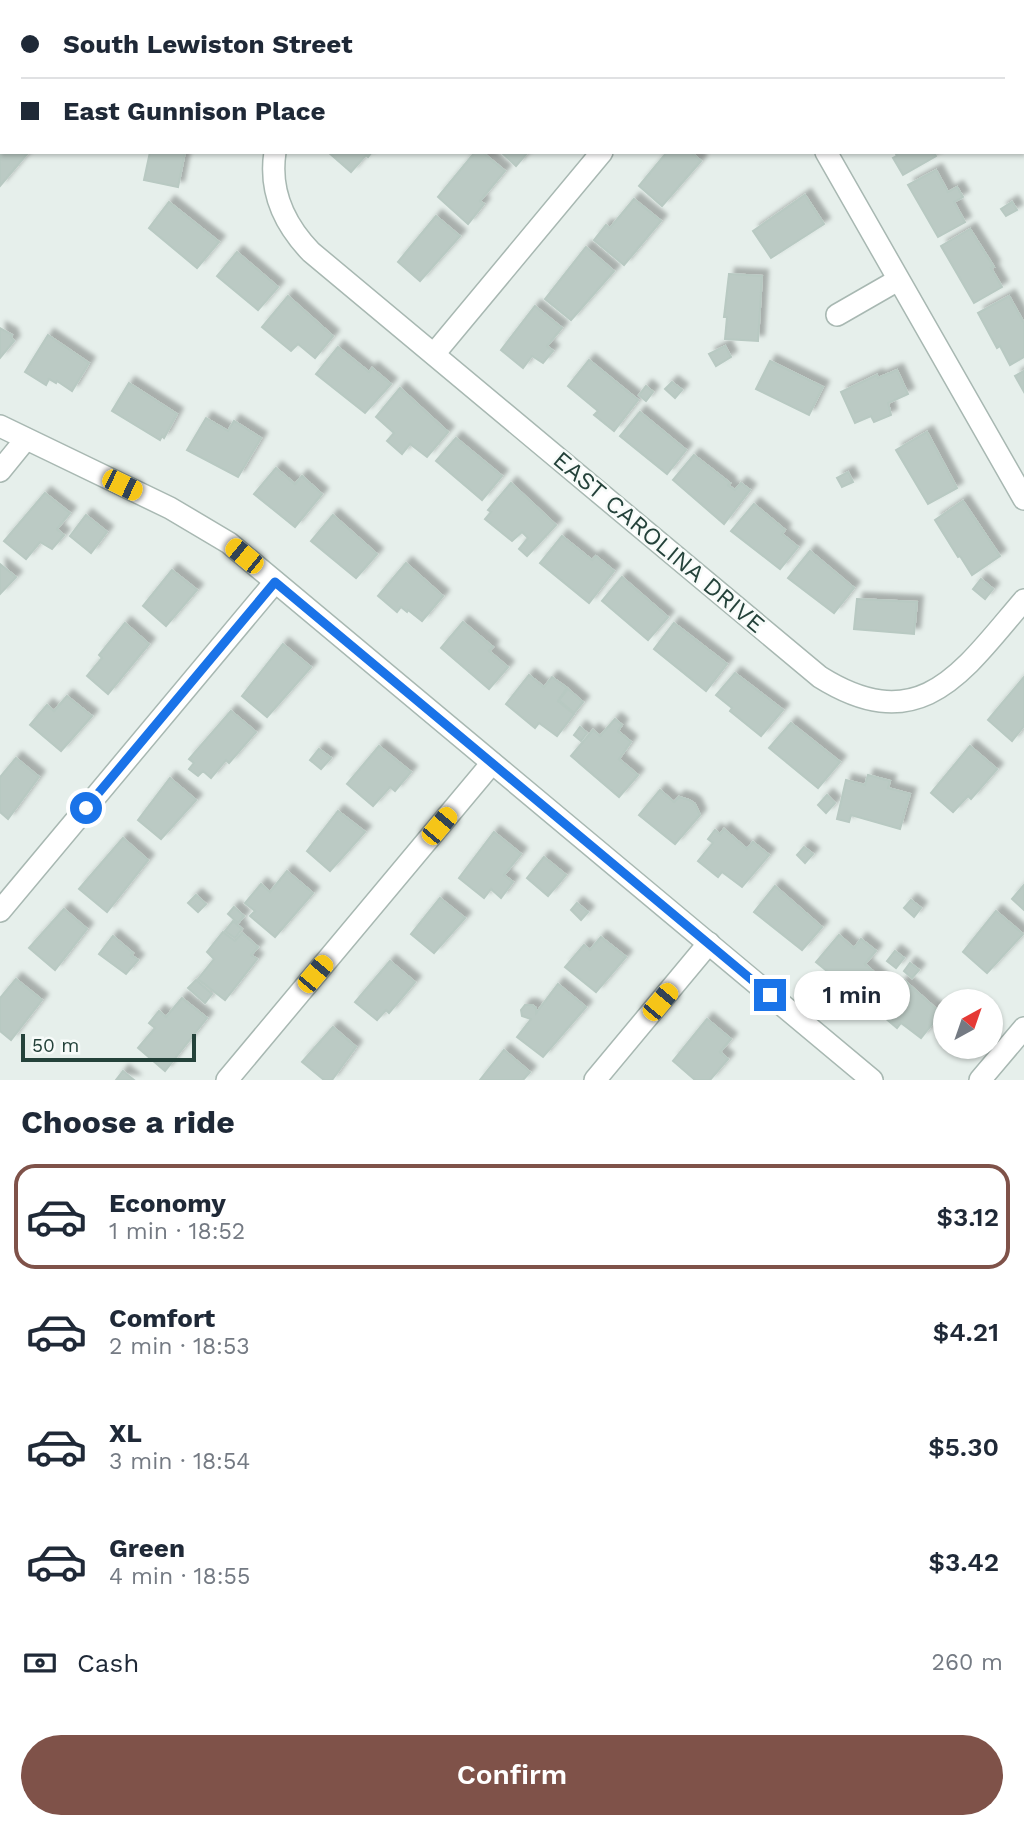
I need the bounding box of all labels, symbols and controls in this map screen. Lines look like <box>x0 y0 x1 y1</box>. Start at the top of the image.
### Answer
text: South Lewiston Street <box>63 29 353 59</box>
text: East Gunnison Place <box>63 96 326 126</box>
street label: EAST CAROLINA DRIVE <box>548 445 770 639</box>
car <box>99 466 146 504</box>
car <box>222 535 267 577</box>
route start <box>70 792 102 824</box>
car <box>418 803 461 849</box>
car <box>294 951 337 997</box>
callout: 1 min <box>794 970 910 1020</box>
car <box>639 979 682 1025</box>
route end <box>754 979 786 1011</box>
text: 1 min <box>822 982 882 1009</box>
north arrow <box>933 989 1003 1059</box>
map controls <box>933 989 1003 1059</box>
scale bar <box>21 1031 196 1063</box>
text: 50 m <box>32 1034 79 1057</box>
text: Choose a ride <box>21 1103 235 1141</box>
icon: car <box>25 1185 88 1248</box>
text: Economy <box>109 1188 226 1218</box>
text: $3.12 <box>937 1202 999 1232</box>
text: 1 min · 18:52 <box>109 1218 245 1245</box>
icon: car <box>25 1300 88 1363</box>
text: Comfort <box>109 1303 215 1333</box>
text: $4.21 <box>933 1317 999 1347</box>
text: 2 min · 18:53 <box>109 1333 250 1360</box>
icon: car <box>25 1415 88 1478</box>
text: XL <box>109 1418 142 1448</box>
text: $5.30 <box>928 1432 999 1462</box>
text: 3 min · 18:54 <box>109 1448 250 1475</box>
icon: car <box>25 1530 88 1593</box>
text: Green <box>109 1533 185 1563</box>
text: $3.42 <box>928 1547 999 1577</box>
text: 4 min · 18:55 <box>109 1563 250 1590</box>
icon: cash <box>21 1644 59 1682</box>
text: Cash <box>77 1648 139 1678</box>
text: 260 m <box>932 1649 1003 1676</box>
button: Confirm <box>21 1735 1003 1815</box>

